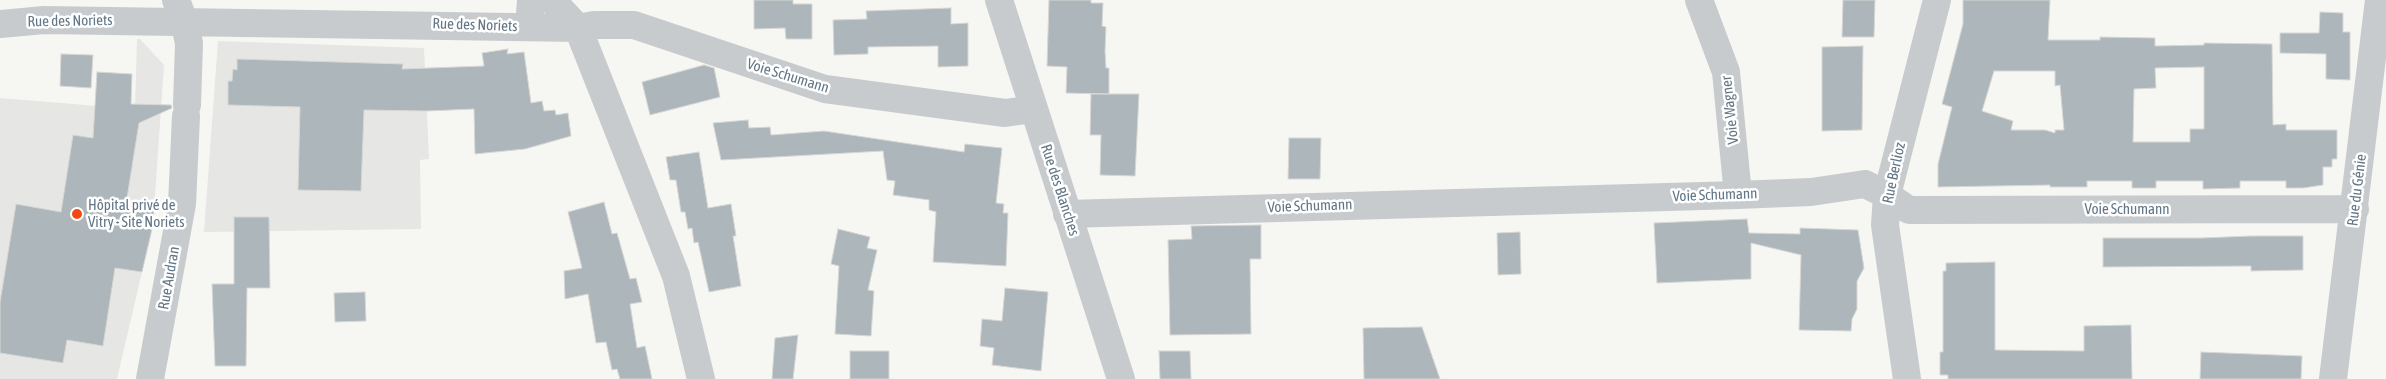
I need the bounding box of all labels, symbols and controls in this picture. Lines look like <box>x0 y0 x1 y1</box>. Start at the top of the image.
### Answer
street label: Rue des Noriets <box>27 11 113 31</box>
street label: Rue des Noriets <box>432 15 518 35</box>
street label: Voie Schumann <box>745 55 831 97</box>
street label: Voie Wagner <box>1717 75 1743 145</box>
street label: Rue Berlioz <box>1879 141 1909 205</box>
street label: Rue des Blanches <box>1037 142 1083 238</box>
street label: Rue du Génie <box>2344 153 2370 227</box>
street label: Voie Schumann <box>1672 185 1758 205</box>
place label: Hôpital privé de Vitry - Site Noriets <box>88 196 185 231</box>
street label: Voie Schumann <box>1267 196 1353 216</box>
street label: Voie Schumann <box>2085 200 2169 218</box>
marker: Hôpital privé de Vitry - Site Noriets <box>70 207 84 221</box>
street label: Rue Audran <box>155 245 183 311</box>

